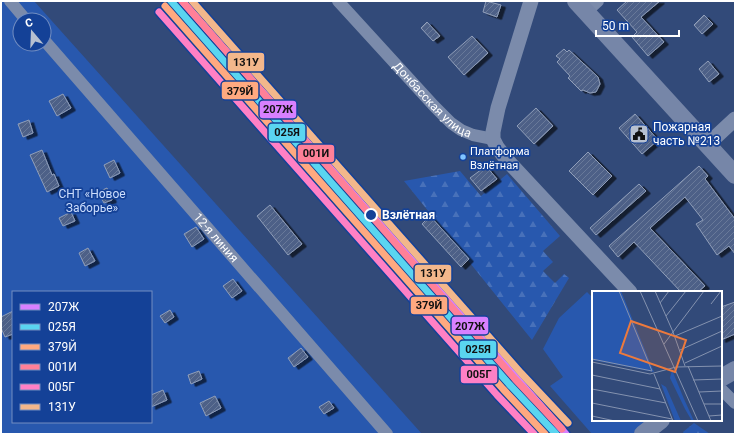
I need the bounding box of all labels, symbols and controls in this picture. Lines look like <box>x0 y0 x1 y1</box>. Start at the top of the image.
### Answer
north arrow <box>12 12 52 52</box>
scale bar <box>596 12 679 38</box>
text: С <box>23 16 34 30</box>
text: 50 m <box>602 19 629 33</box>
line badge: 131У <box>227 52 265 72</box>
text: 131У <box>233 56 259 69</box>
street label: Донбасская улица <box>390 59 473 141</box>
line badge: 379Й <box>221 81 259 100</box>
text: 379Й <box>227 85 253 98</box>
line badge: 207Ж <box>259 100 297 119</box>
text: 207Ж <box>263 103 293 116</box>
place label: Пожарная часть №213 <box>653 120 720 148</box>
line badge: 025Я <box>268 123 306 142</box>
public building icon: Пожарная часть №213 <box>628 123 650 145</box>
text: 025Я <box>274 126 300 139</box>
line badge: 001И <box>297 144 335 163</box>
place label: Платформа Взлётная <box>470 145 530 172</box>
text: 001И <box>303 147 329 160</box>
marker: Платформа Взлётная <box>458 152 468 162</box>
park label: СНТ «Новое Заборье» <box>58 187 126 215</box>
marker: Взлётная <box>364 208 378 222</box>
place label: Взлётная <box>382 208 435 222</box>
street label: 12-я линия <box>191 210 241 265</box>
line badge: 131У <box>414 264 452 283</box>
text: 131У <box>420 267 446 280</box>
legend <box>12 291 152 423</box>
inset map <box>592 291 722 421</box>
line badge: 379Й <box>410 296 448 315</box>
text: 379Й <box>416 299 442 312</box>
text: 207Ж <box>48 300 79 314</box>
line badge: 207Ж <box>451 316 489 335</box>
text: 025Я <box>48 320 76 334</box>
text: 207Ж <box>455 320 485 333</box>
text: 379Й <box>48 339 77 354</box>
line badge: 025Я <box>459 340 497 359</box>
text: 025Я <box>465 343 491 356</box>
text: 001И <box>48 360 77 374</box>
line badge: 005Г <box>460 365 498 384</box>
text: 005Г <box>466 368 492 381</box>
text: 005Г <box>48 380 75 394</box>
text: 131У <box>48 400 76 414</box>

